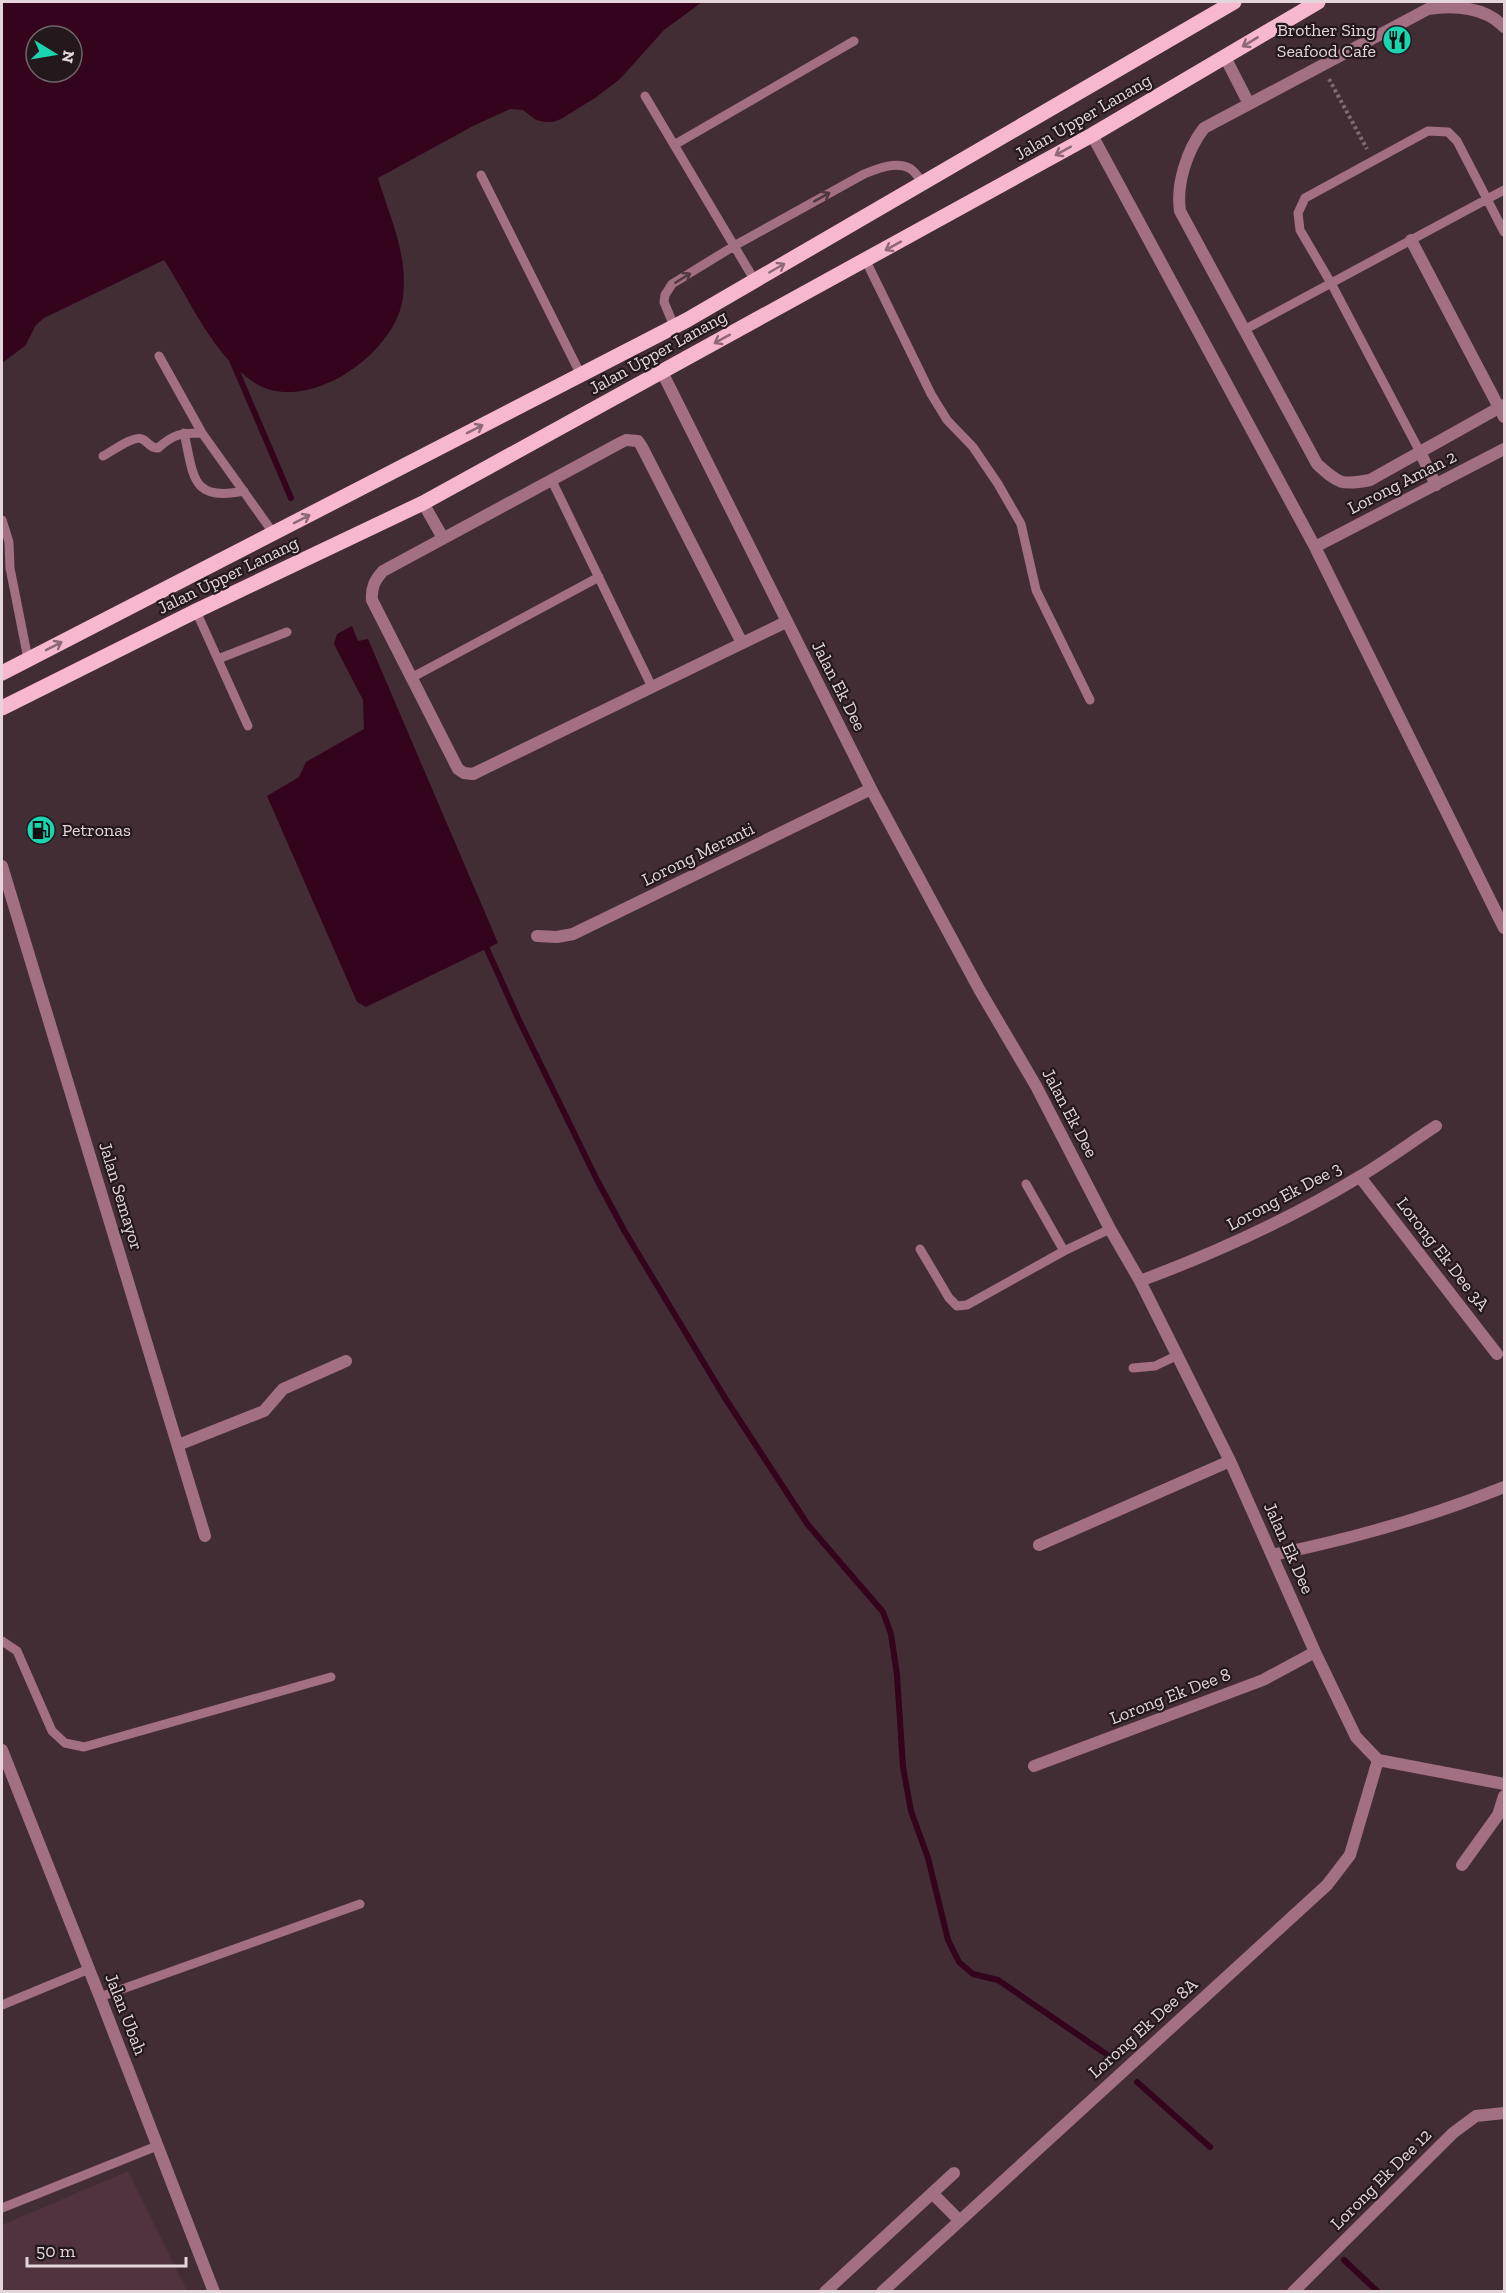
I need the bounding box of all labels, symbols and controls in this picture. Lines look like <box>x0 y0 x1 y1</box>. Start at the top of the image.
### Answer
place label: Brother Sing Seafood Cafe <box>1277 19 1376 62</box>
north arrow <box>24 24 84 84</box>
restaurant icon: Brother Sing Seafood Cafe <box>1381 24 1413 56</box>
one-way arrow <box>1242 36 1259 48</box>
text: N <box>58 49 79 65</box>
street label: Jalan Upper Lanang <box>1011 69 1155 165</box>
one-way arrow <box>1055 146 1073 157</box>
one-way arrow <box>813 191 830 203</box>
one-way arrow <box>885 240 902 252</box>
one-way arrow <box>768 262 785 274</box>
one-way arrow <box>674 271 691 283</box>
street label: Jalan Upper Lanang <box>585 305 731 399</box>
one-way arrow <box>714 333 731 345</box>
one-way arrow <box>466 423 484 435</box>
street label: Lorong Aman 2 <box>1344 445 1460 519</box>
one-way arrow <box>293 513 310 525</box>
street label: Jalan Upper Lanang <box>154 531 302 619</box>
street label: Jalan Ek Dee <box>807 637 871 735</box>
one-way arrow <box>44 640 62 651</box>
fuel station icon: Petronas <box>25 814 57 846</box>
street label: Lorong Meranti <box>638 817 758 891</box>
place label: Petronas <box>62 819 131 841</box>
street label: Jalan Ek Dee <box>1037 1065 1103 1161</box>
street label: Jalan Semayor <box>94 1139 148 1253</box>
street label: Lorong Ek Dee 3 <box>1223 1156 1345 1235</box>
street label: Lorong Ek Dee 3A <box>1392 1193 1494 1316</box>
street label: Jalan Ek Dee <box>1259 1499 1319 1597</box>
street label: Lorong Ek Dee 8 <box>1107 1663 1233 1729</box>
street label: Jalan Ubah <box>100 1970 152 2058</box>
street label: Lorong Ek Dee 8A <box>1084 1973 1202 2083</box>
street label: Lorong Ek Dee 12 <box>1326 2124 1436 2234</box>
scale bar <box>27 2230 186 2268</box>
text: 50 m <box>36 2240 76 2262</box>

